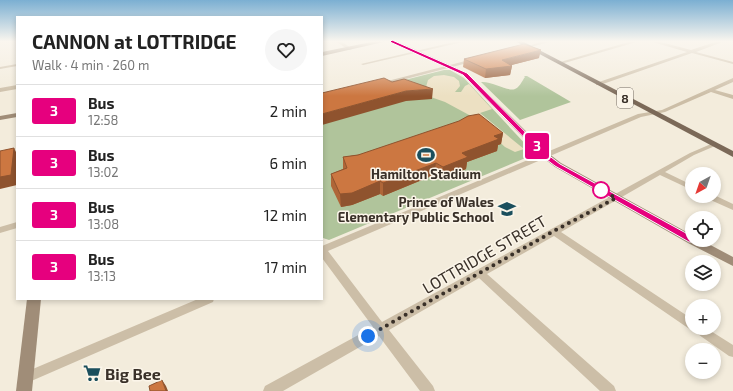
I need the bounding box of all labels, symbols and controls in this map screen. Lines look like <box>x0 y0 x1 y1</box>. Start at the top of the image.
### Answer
button: heart <box>265 29 307 71</box>
text: CANNON at LOTTRIDGE <box>32 30 236 53</box>
text: Walk · 4 min · 260 m <box>32 57 149 73</box>
road number: 8 <box>617 88 633 108</box>
text: Bus <box>88 94 114 112</box>
text: 3 <box>50 102 58 119</box>
text: 2 min <box>270 102 307 120</box>
text: 12:58 <box>88 112 118 128</box>
line badge: 3 <box>524 133 550 159</box>
text: 3 <box>533 137 541 154</box>
sports icon: Hamilton Stadium <box>416 145 436 165</box>
text: Bus <box>88 146 114 164</box>
text: 3 <box>50 154 58 171</box>
text: 6 min <box>269 154 307 172</box>
text: 13:02 <box>88 164 119 180</box>
place label: Hamilton Stadium <box>371 166 481 182</box>
north arrow <box>685 167 721 203</box>
map controls <box>685 167 721 379</box>
unlabelled marker <box>592 181 610 199</box>
place label: Prince of Wales Elementary Public School <box>338 194 495 225</box>
text: Bus <box>88 198 114 216</box>
school or university icon: Prince of Wales Elementary Public School <box>497 199 517 219</box>
text: 3 <box>50 206 58 223</box>
text: 12 min <box>264 206 307 224</box>
street label: LOTTRIDGE STREET <box>419 211 549 297</box>
button: locate <box>685 211 721 247</box>
text: 13:08 <box>88 216 119 232</box>
text: Bus <box>88 250 114 268</box>
button: layers <box>685 255 721 291</box>
text: 3 <box>50 258 58 275</box>
text: 17 min <box>264 258 307 276</box>
text: 13:13 <box>88 268 116 284</box>
button: + <box>685 299 721 335</box>
your location <box>358 326 378 346</box>
button: − <box>685 343 721 379</box>
supermarket icon: Big Bee <box>82 363 102 383</box>
place label: Big Bee <box>105 364 161 383</box>

